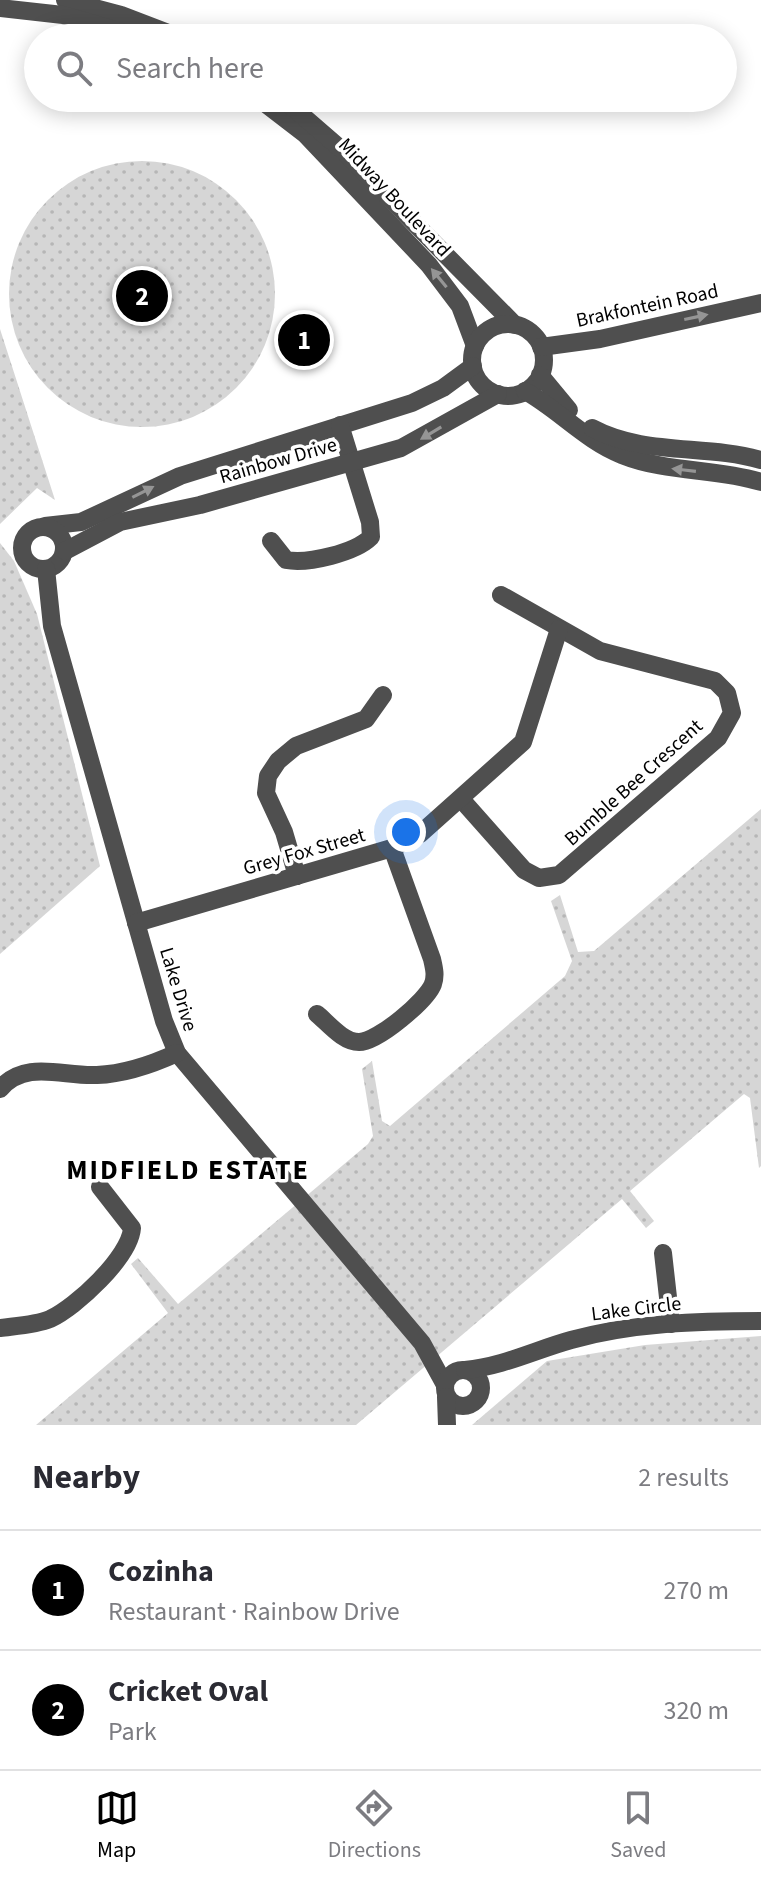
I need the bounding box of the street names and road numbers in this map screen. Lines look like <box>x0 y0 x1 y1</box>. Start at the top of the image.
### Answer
street label: Midway Boulevard <box>332 132 457 263</box>
street label: Brakfontein Road <box>573 277 721 335</box>
street label: Rainbow Drive <box>216 431 340 491</box>
street label: Bumble Bee Crescent <box>558 713 709 853</box>
street label: Grey Fox Street <box>240 821 369 883</box>
street label: Lake Drive <box>152 944 204 1035</box>
street label: Lake Circle <box>590 1290 683 1328</box>

